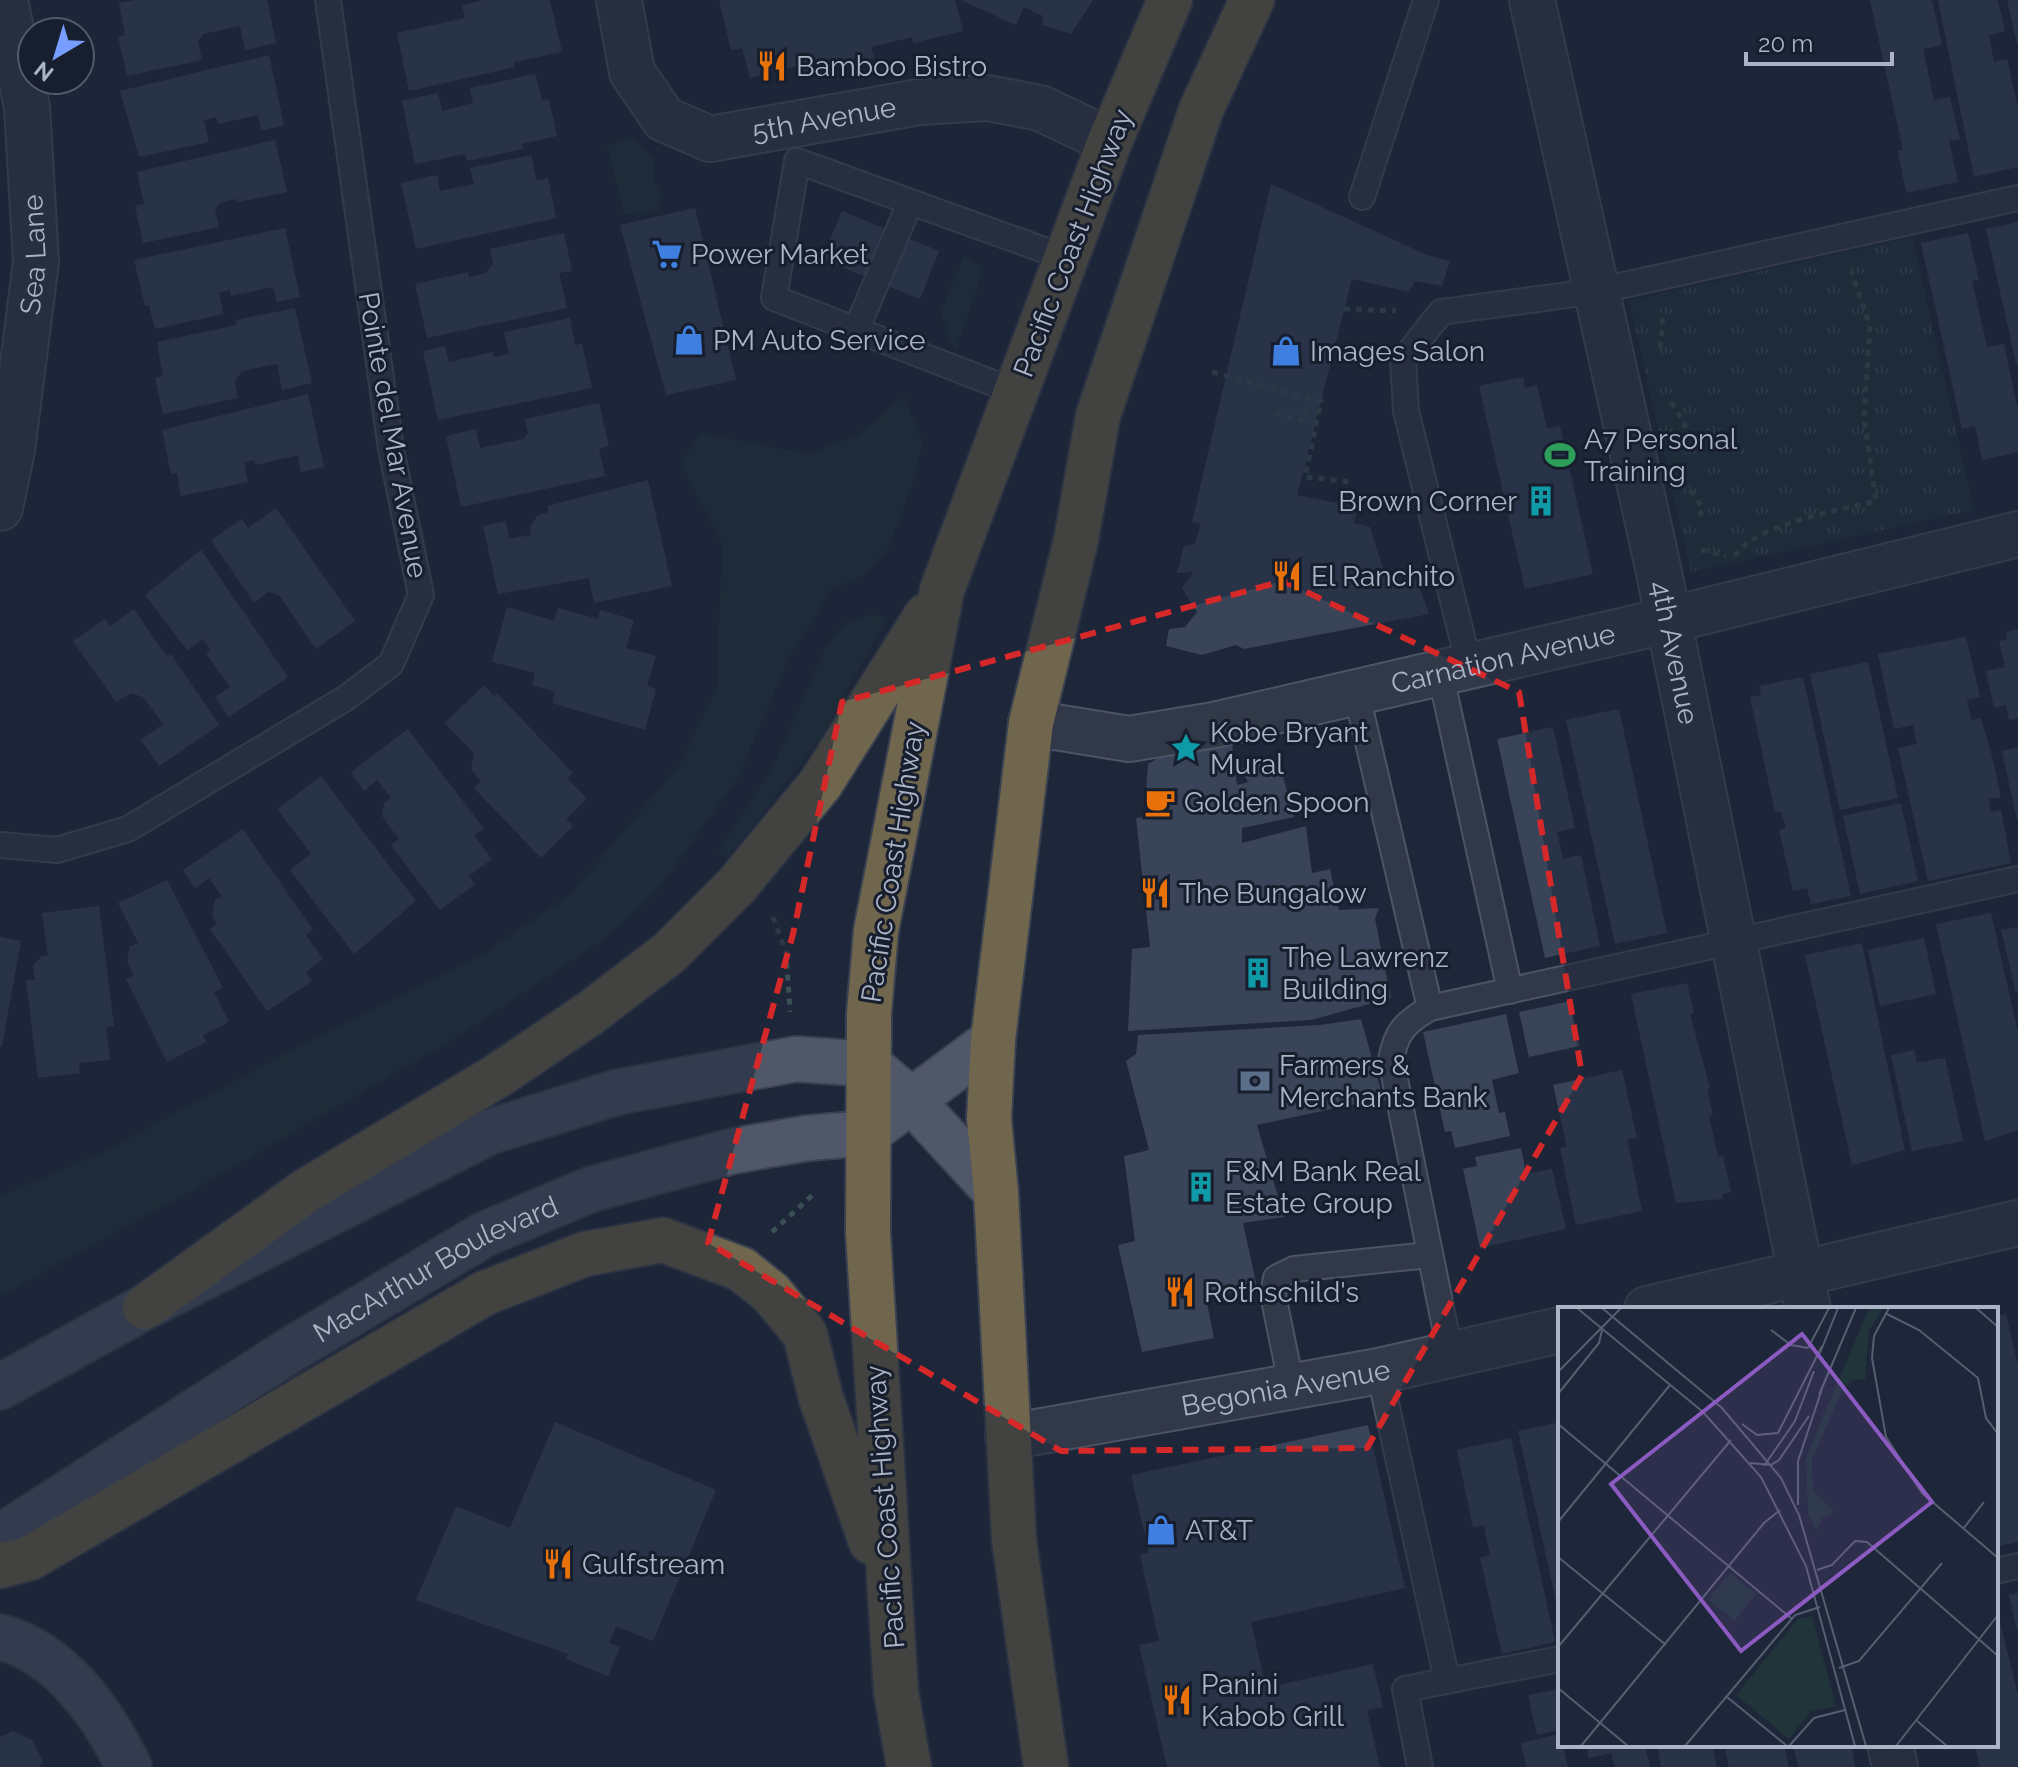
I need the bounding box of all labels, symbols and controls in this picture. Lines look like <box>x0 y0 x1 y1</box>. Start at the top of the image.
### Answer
north arrow <box>16 16 96 96</box>
scale bar <box>1746 16 1892 66</box>
text: 20 m <box>1758 29 1813 58</box>
restaurant icon: Bamboo Bistro <box>755 49 789 83</box>
place label: Bamboo Bistro <box>796 50 987 83</box>
text: N <box>29 56 58 87</box>
street label: 5th Avenue <box>750 90 899 148</box>
street label: Pacific Coast Highway <box>1007 104 1139 382</box>
street label: Sea Lane <box>13 194 53 317</box>
supermarket icon: Power Market <box>650 237 684 271</box>
place label: Power Market <box>691 238 869 271</box>
street label: Pointe del Mar Avenue <box>352 289 434 581</box>
shop icon: PM Auto Service <box>672 323 706 357</box>
place label: PM Auto Service <box>713 324 925 357</box>
shop icon: Images Salon <box>1269 334 1303 368</box>
place label: Images Salon <box>1310 335 1485 368</box>
place label: A7 Personal Training <box>1584 423 1738 488</box>
sports icon: A7 Personal Training <box>1543 438 1577 472</box>
building icon: Brown Corner <box>1524 484 1558 518</box>
place label: Brown Corner <box>1338 485 1517 518</box>
restaurant icon: El Ranchito <box>1270 559 1304 593</box>
place label: El Ranchito <box>1311 560 1455 593</box>
street label: 4th Avenue <box>1644 578 1706 727</box>
street label: Carnation Avenue <box>1388 617 1618 700</box>
place label: Kobe Bryant Mural <box>1210 716 1369 781</box>
street label: Pacific Coast Highway <box>854 719 932 1005</box>
place icon: Kobe Bryant Mural <box>1169 731 1203 765</box>
cafe icon: Golden Spoon <box>1143 785 1177 819</box>
place label: Golden Spoon <box>1184 786 1370 819</box>
restaurant icon: The Bungalow <box>1138 876 1172 910</box>
place label: The Bungalow <box>1179 877 1367 910</box>
place label: The Lawrenz Building <box>1282 941 1449 1006</box>
building icon: The Lawrenz Building <box>1241 956 1275 990</box>
place label: Farmers & Merchants Bank <box>1279 1049 1488 1114</box>
bank icon: Farmers & Merchants Bank <box>1238 1064 1272 1098</box>
place label: F&M Bank Real Estate Group <box>1225 1155 1421 1220</box>
building icon: F&M Bank Real Estate Group <box>1184 1170 1218 1204</box>
street label: MacArthur Boulevard <box>307 1189 563 1349</box>
restaurant icon: Rothschild's <box>1163 1275 1197 1309</box>
place label: Rothschild's <box>1204 1276 1359 1309</box>
inset map <box>1558 1307 1998 1747</box>
street label: Begonia Avenue <box>1179 1353 1393 1422</box>
street label: Pacific Coast Highway <box>859 1364 911 1650</box>
shop icon: AT&T <box>1144 1513 1178 1547</box>
place label: AT&T <box>1185 1514 1253 1547</box>
restaurant icon: Gulfstream <box>541 1547 575 1581</box>
place label: Gulfstream <box>582 1548 725 1581</box>
place label: Panini Kabob Grill <box>1201 1668 1344 1733</box>
restaurant icon: Panini Kabob Grill <box>1160 1683 1194 1717</box>

